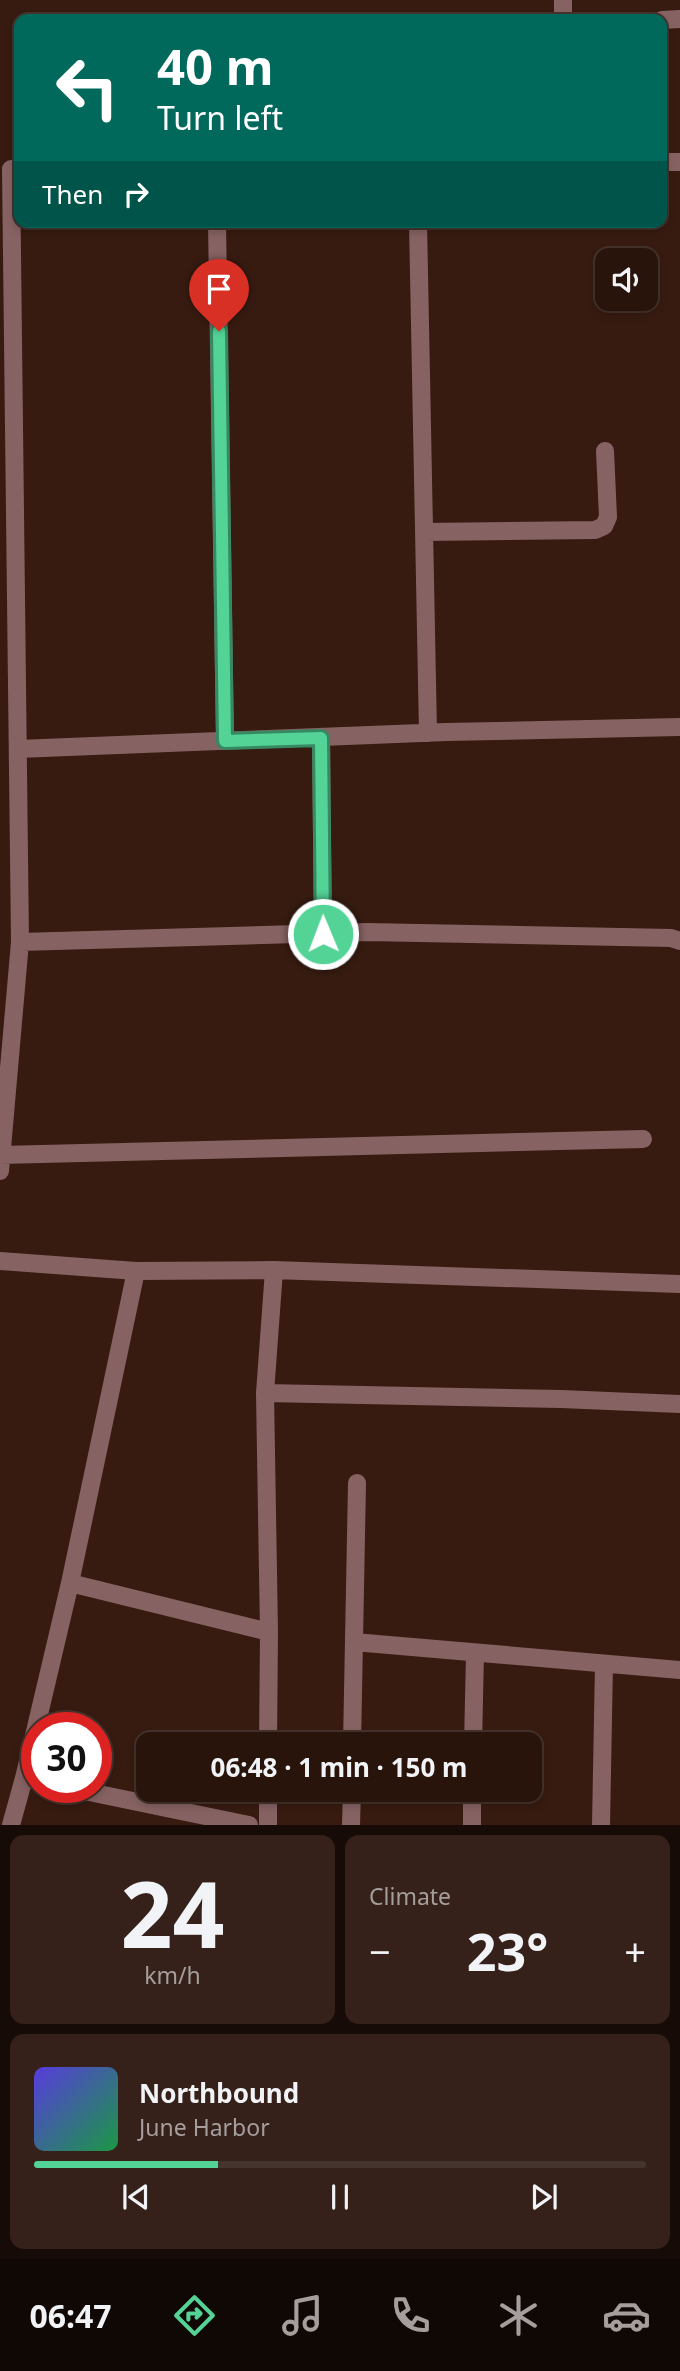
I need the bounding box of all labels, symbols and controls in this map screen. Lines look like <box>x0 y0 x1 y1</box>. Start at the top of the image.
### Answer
text: 40 m <box>157 33 274 99</box>
icon: left <box>42 42 133 133</box>
text: Turn left <box>157 96 283 139</box>
icon: right <box>117 175 155 213</box>
text: Then <box>42 176 103 212</box>
map controls <box>595 248 658 311</box>
button: sound <box>595 248 658 311</box>
pin <box>189 259 249 331</box>
icon: arrive <box>200 270 238 308</box>
position arrow <box>286 897 360 971</box>
speed limit sign: 30 <box>21 1712 112 1803</box>
text: 06:48 · 1 min · 150 m <box>211 1749 467 1785</box>
text: 24 <box>120 1851 225 1975</box>
text: Climate <box>369 1880 451 1912</box>
text: 23° <box>467 1915 548 1986</box>
text: − <box>369 1925 391 1977</box>
text: + <box>624 1925 646 1977</box>
text: km/h <box>144 1959 201 1991</box>
text: Northbound <box>139 2075 299 2111</box>
text: June Harbor <box>139 2111 270 2143</box>
icon: previous <box>117 2178 155 2216</box>
icon: pause <box>321 2178 359 2216</box>
icon: next <box>525 2178 563 2216</box>
icon: directions <box>170 2291 219 2340</box>
icon: music <box>278 2291 327 2340</box>
icon: phone <box>386 2291 435 2340</box>
icon: climate <box>494 2291 543 2340</box>
icon: car <box>602 2291 651 2340</box>
text: 06:47 <box>29 2294 112 2337</box>

